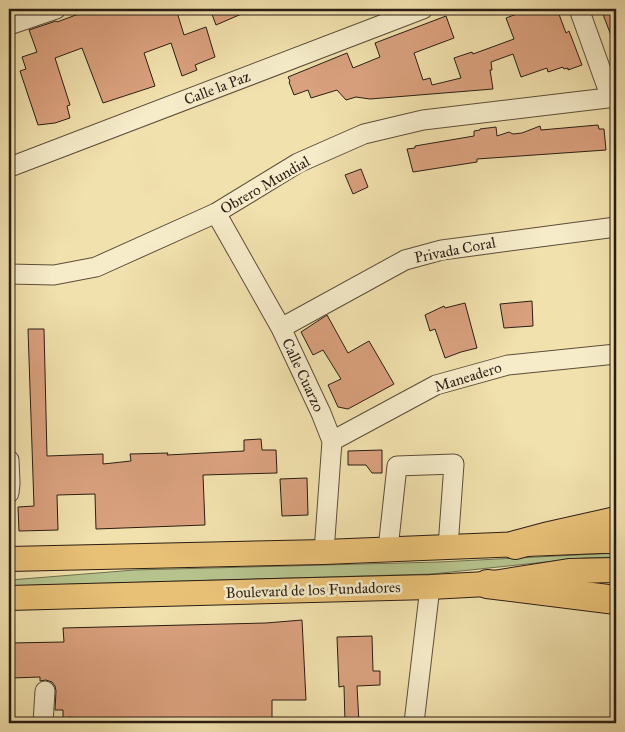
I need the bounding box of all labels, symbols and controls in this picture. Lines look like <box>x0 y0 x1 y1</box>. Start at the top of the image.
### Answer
street label: Calle la Paz <box>181 67 253 109</box>
street label: Obrero Mundial <box>217 152 314 218</box>
street label: Privada Coral <box>413 233 498 267</box>
street label: Calle Cuarzo <box>278 335 328 415</box>
street label: Maneadero <box>432 358 504 396</box>
street label: Boulevard de los Fundadores <box>225 578 401 602</box>

